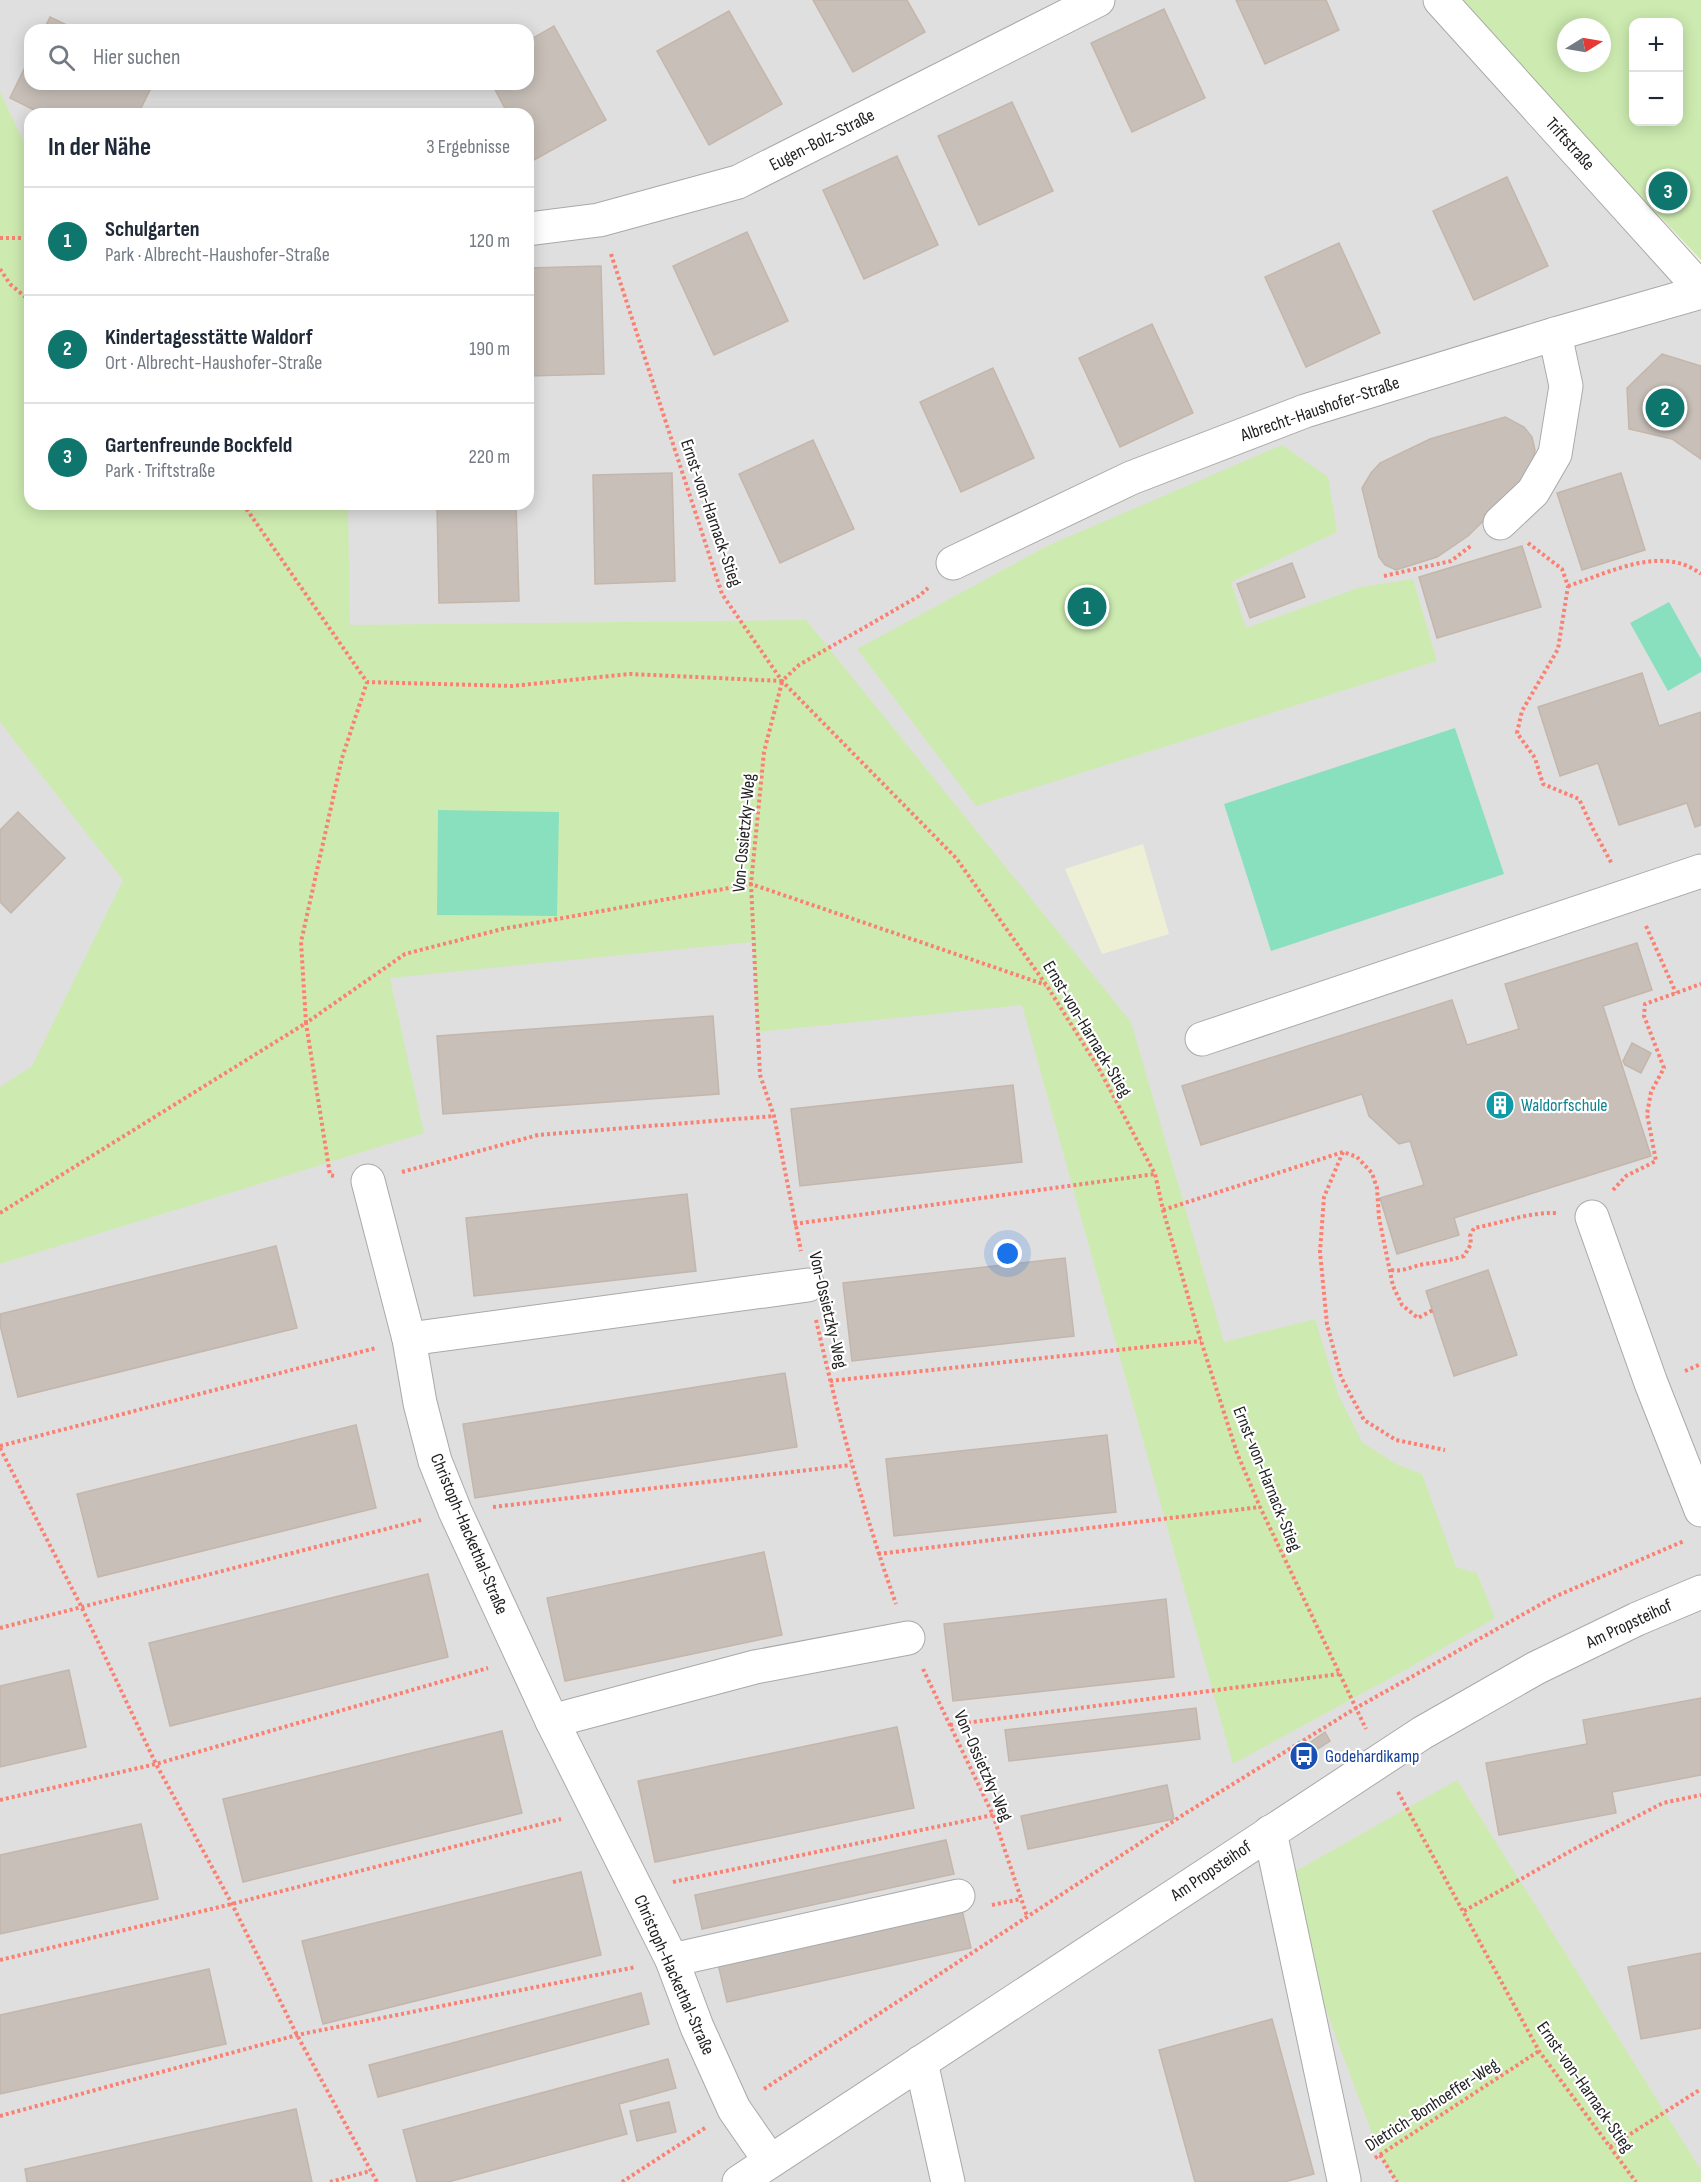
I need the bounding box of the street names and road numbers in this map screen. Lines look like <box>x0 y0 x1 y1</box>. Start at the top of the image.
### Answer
street label: Eugen-Bolz-Straße <box>766 105 878 175</box>
street label: Triftstraße <box>1541 113 1599 175</box>
street label: Albrecht-Haushofer-Straße <box>1237 372 1402 446</box>
street label: Ernst-von-Harnack-Stieg <box>676 436 746 590</box>
street label: Von-Ossietzky-Weg <box>728 773 760 893</box>
street label: Ernst-von-Harnack-Stieg <box>1038 957 1136 1101</box>
street label: Von-Ossietzky-Weg <box>804 1250 852 1370</box>
street label: Ernst-von-Harnack-Stieg <box>1228 1403 1306 1555</box>
street label: Christoph-Hackethal-Straße <box>426 1450 512 1618</box>
street label: Am Propsteihof <box>1582 1595 1676 1654</box>
street label: Von-Ossietzky-Weg <box>949 1707 1017 1825</box>
street label: Am Propsteihof <box>1166 1836 1256 1906</box>
street label: Christoph-Hackethal-Straße <box>629 1892 719 2058</box>
street label: Ernst-von-Harnack-Stieg <box>1532 2018 1638 2156</box>
street label: Dietrich-Bonhoeffer-Weg <box>1361 2054 1503 2156</box>

